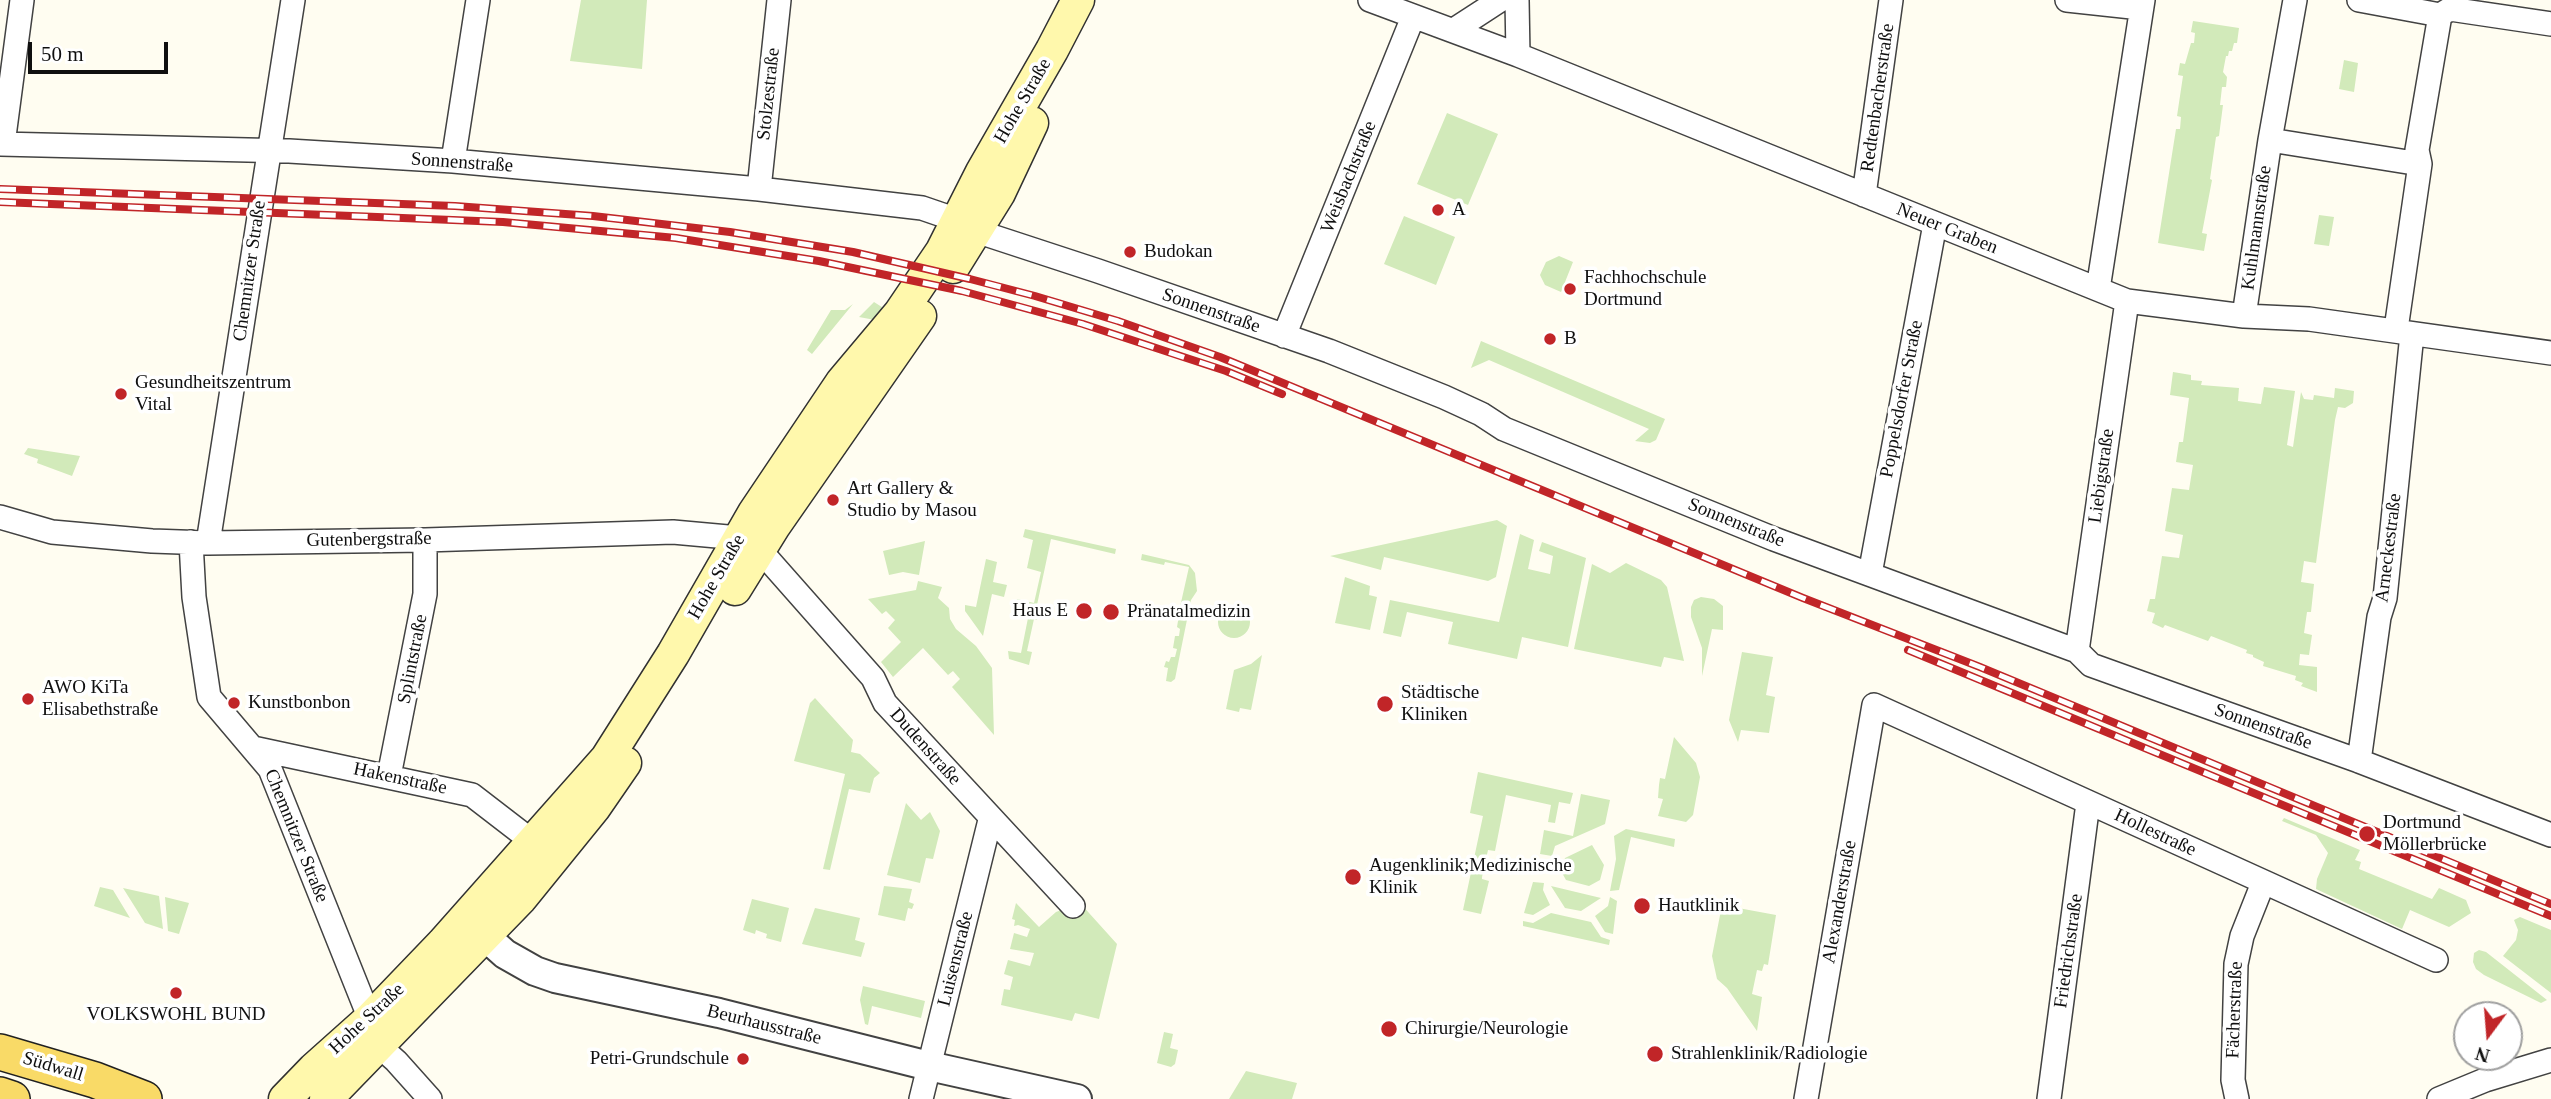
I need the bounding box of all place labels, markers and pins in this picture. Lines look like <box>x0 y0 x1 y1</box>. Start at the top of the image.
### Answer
place label: A <box>1452 199 1466 221</box>
marker: A <box>1430 202 1446 218</box>
place label: Budokan <box>1144 241 1213 263</box>
marker: Budokan <box>1122 244 1138 260</box>
place label: Fachhochschule Dortmund <box>1584 267 1706 311</box>
marker: Fachhochschule Dortmund <box>1562 281 1578 297</box>
place label: B <box>1564 328 1577 350</box>
marker: B <box>1542 331 1558 347</box>
place label: Gesundheitszentrum Vital <box>135 372 291 416</box>
marker: Gesundheitszentrum Vital <box>113 386 129 402</box>
place label: Art Gallery & Studio by Masou <box>847 478 977 522</box>
marker: Art Gallery & Studio by Masou <box>825 492 841 508</box>
place label: Haus E <box>1013 600 1068 622</box>
marker: Haus E <box>1074 601 1094 621</box>
place label: Pränatalmedizin <box>1127 601 1250 623</box>
marker: Pränatalmedizin <box>1101 602 1121 622</box>
place label: AWO KiTa Elisabethstraße <box>42 677 158 721</box>
place label: Städtische Kliniken <box>1401 682 1479 726</box>
marker: AWO KiTa Elisabethstraße <box>20 691 36 707</box>
place label: Kunstbonbon <box>248 692 350 714</box>
marker: Städtische Kliniken <box>1375 694 1395 714</box>
marker: Kunstbonbon <box>226 695 242 711</box>
place label: Dortmund Möllerbrücke <box>2383 812 2486 856</box>
marker: Dortmund Möllerbrücke <box>2357 824 2377 844</box>
place label: Augenklinik;Medizinische Klinik <box>1369 855 1572 899</box>
marker: Augenklinik;Medizinische Klinik <box>1343 867 1363 887</box>
place label: Hautklinik <box>1658 895 1739 917</box>
marker: Hautklinik <box>1632 896 1652 916</box>
marker: VOLKSWOHL BUND <box>168 985 184 1001</box>
place label: VOLKSWOHL BUND <box>87 1004 265 1026</box>
place label: Chirurgie/Neurologie <box>1405 1018 1568 1040</box>
marker: Chirurgie/Neurologie <box>1379 1019 1399 1039</box>
place label: Strahlenklinik/Radiologie <box>1671 1043 1867 1065</box>
marker: Strahlenklinik/Radiologie <box>1645 1044 1665 1064</box>
place label: Petri-Grundschule <box>590 1048 729 1070</box>
marker: Petri-Grundschule <box>735 1051 751 1067</box>

